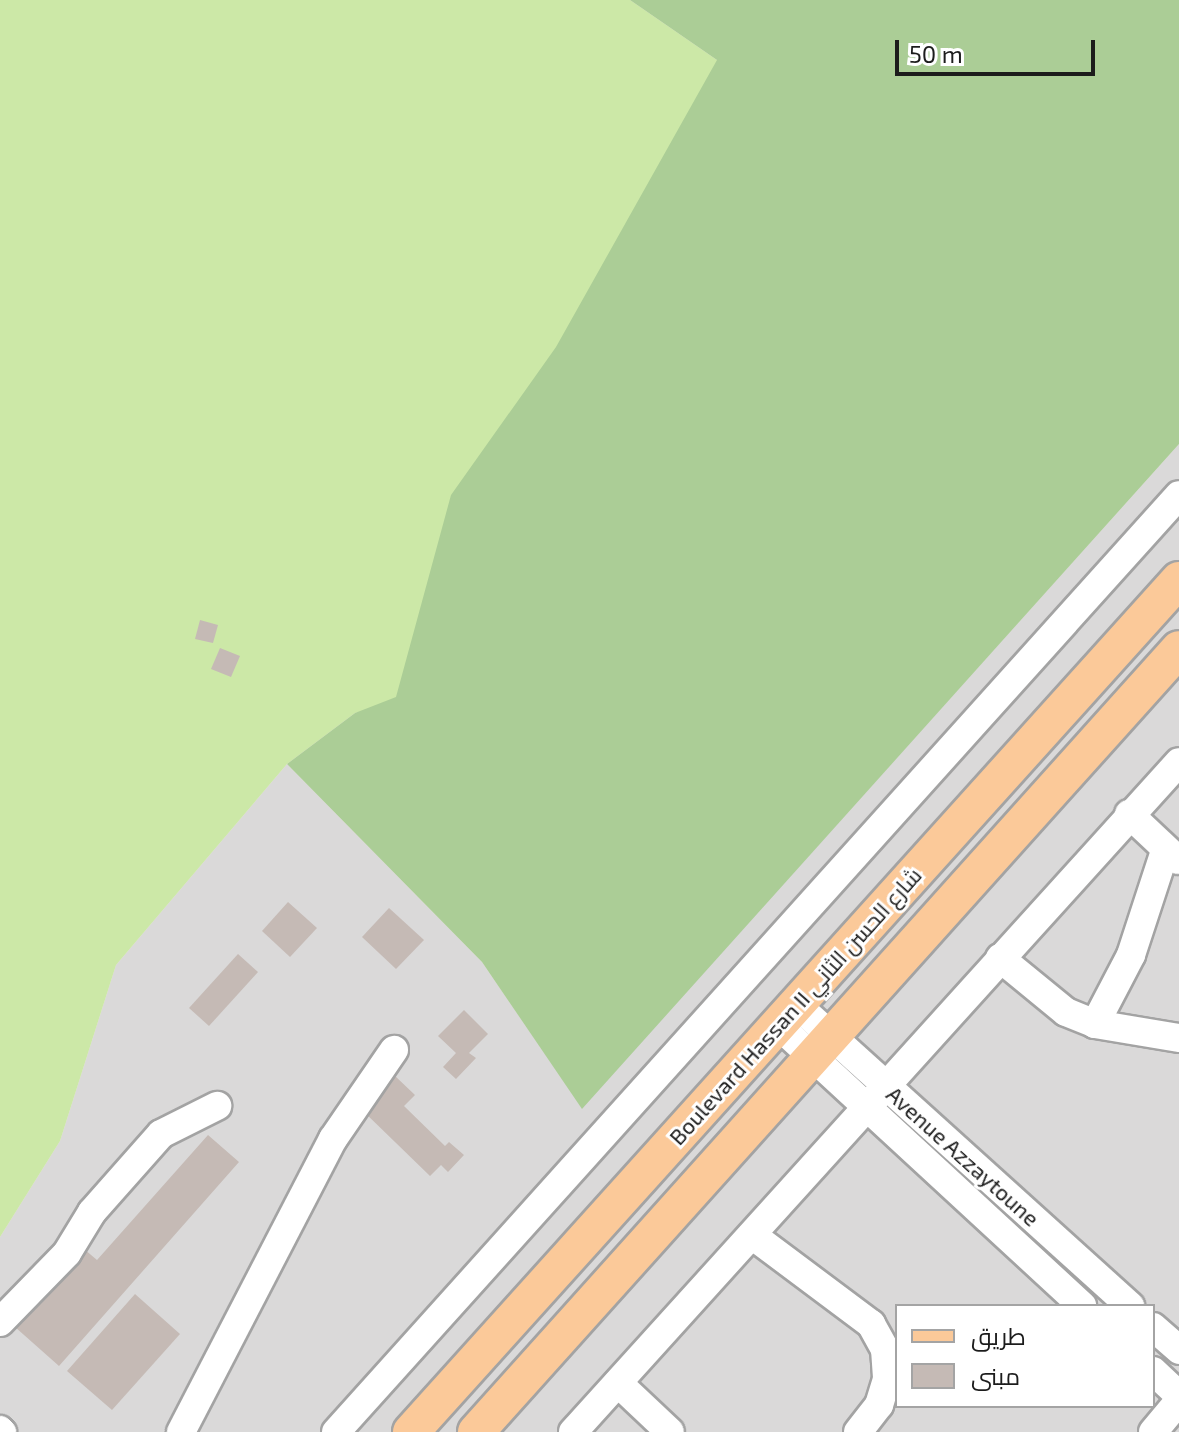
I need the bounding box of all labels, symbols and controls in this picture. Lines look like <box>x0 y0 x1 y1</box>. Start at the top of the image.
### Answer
scale bar <box>899 24 1099 74</box>
text: 50 m <box>909 39 963 68</box>
street label: Boulevard Hassan II شارع الحسن الثاني <box>663 862 927 1150</box>
street label: Avenue Azzaytoune <box>881 1080 1045 1232</box>
legend <box>895 1304 1155 1408</box>
text: طريق <box>971 1321 1026 1350</box>
text: مبنى <box>971 1361 1020 1390</box>

